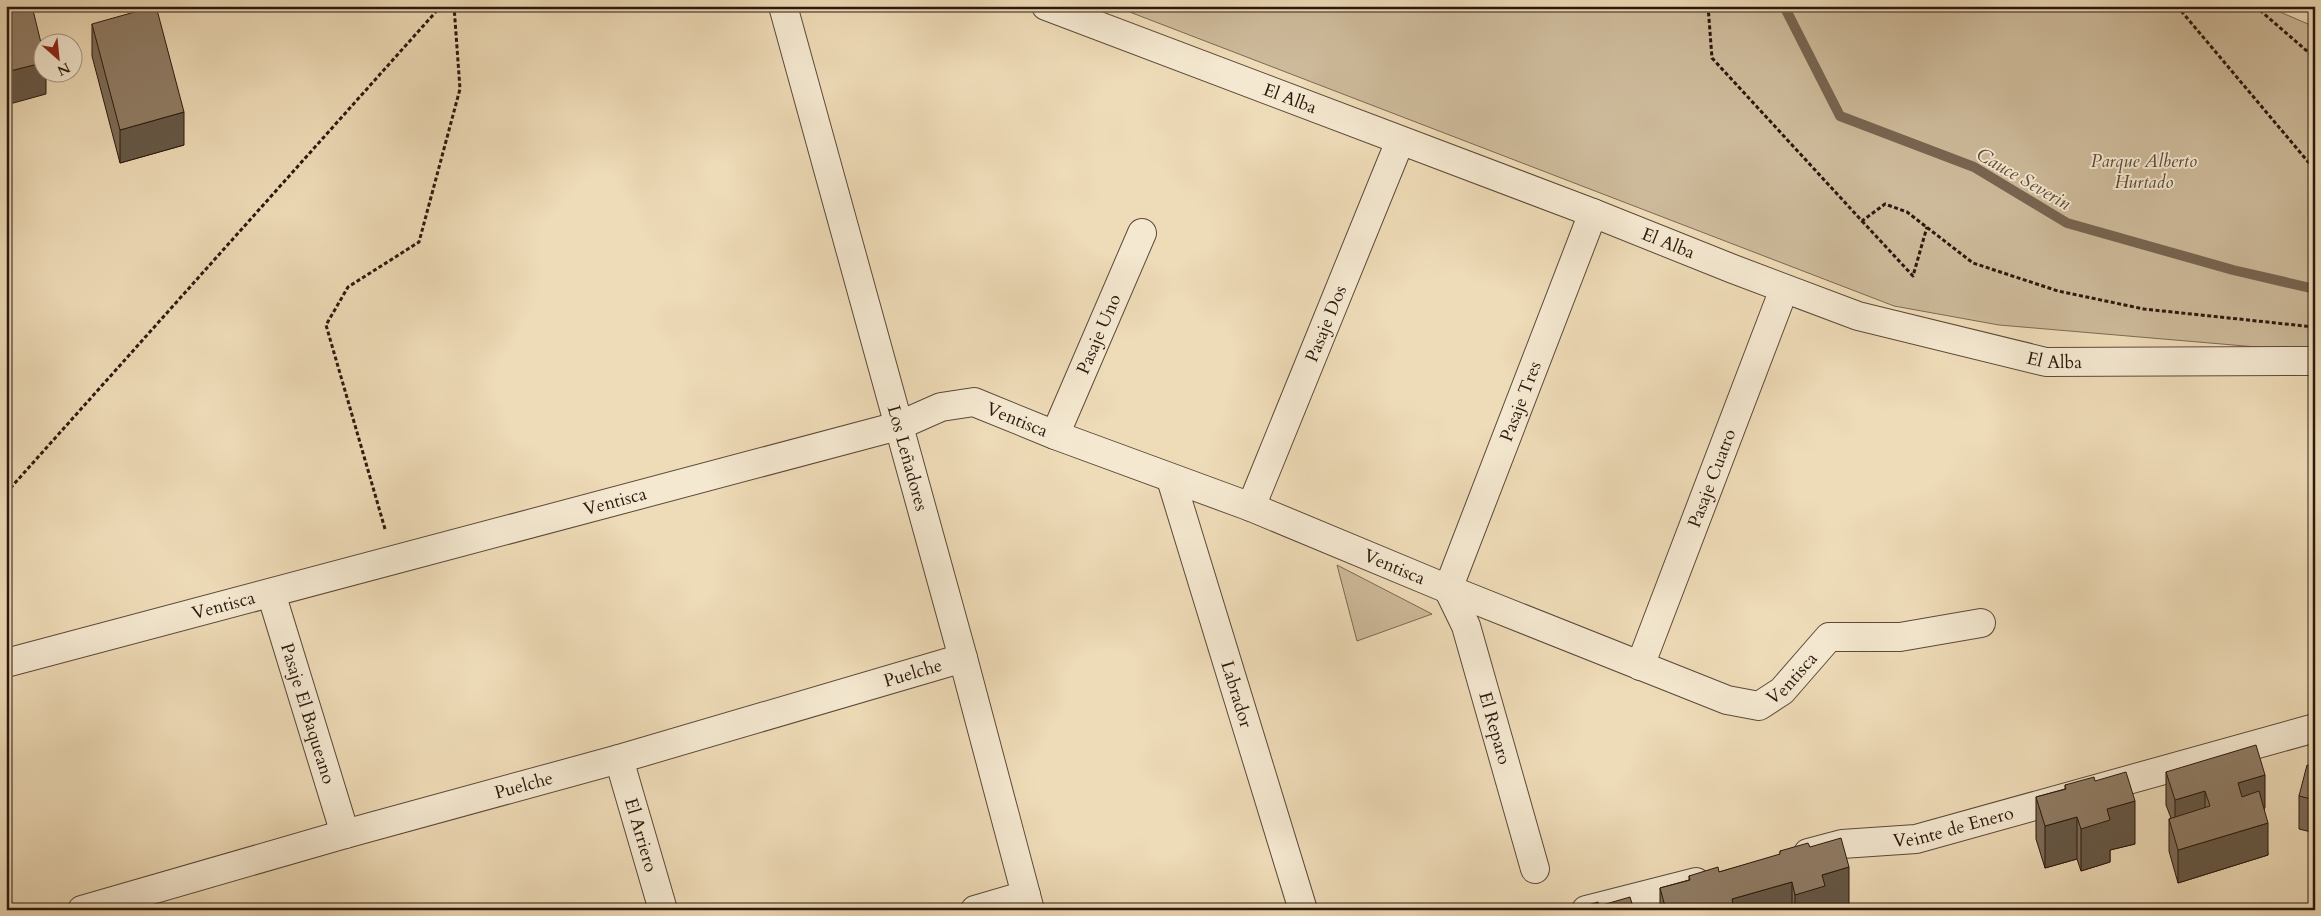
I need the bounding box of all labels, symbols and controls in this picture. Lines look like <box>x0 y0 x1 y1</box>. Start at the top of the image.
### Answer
north arrow <box>32 32 82 82</box>
text: N <box>54 58 73 80</box>
street label: El Alba <box>1260 77 1320 120</box>
water label: Cauce Severin <box>1972 141 2076 217</box>
park label: Parque Alberto Hurtado <box>2091 149 2197 195</box>
street label: El Alba <box>1638 222 1699 266</box>
street label: Pasaje Dos <box>1299 282 1353 366</box>
street label: Pasaje Uno <box>1071 290 1127 378</box>
street label: El Alba <box>2024 346 2082 375</box>
street label: Pasaje Tres <box>1494 358 1548 445</box>
street label: Ventisca <box>982 396 1052 444</box>
street label: Los Leñadores <box>881 402 934 514</box>
street label: Pasaje Cuatro <box>1682 425 1742 531</box>
street label: Ventisca <box>581 481 650 522</box>
street label: Ventisca <box>1360 543 1429 591</box>
street label: Ventisca <box>189 585 258 626</box>
street label: Pasaje El Baqueano <box>274 640 341 787</box>
street label: Ventisca <box>1762 647 1823 711</box>
street label: Puelche <box>881 653 945 694</box>
street label: Labrador <box>1214 658 1259 731</box>
street label: El Reparo <box>1472 689 1517 768</box>
street label: Puelche <box>492 766 556 806</box>
street label: El Arriero <box>618 795 663 875</box>
street label: Veinte de Enero <box>1892 800 2017 854</box>

